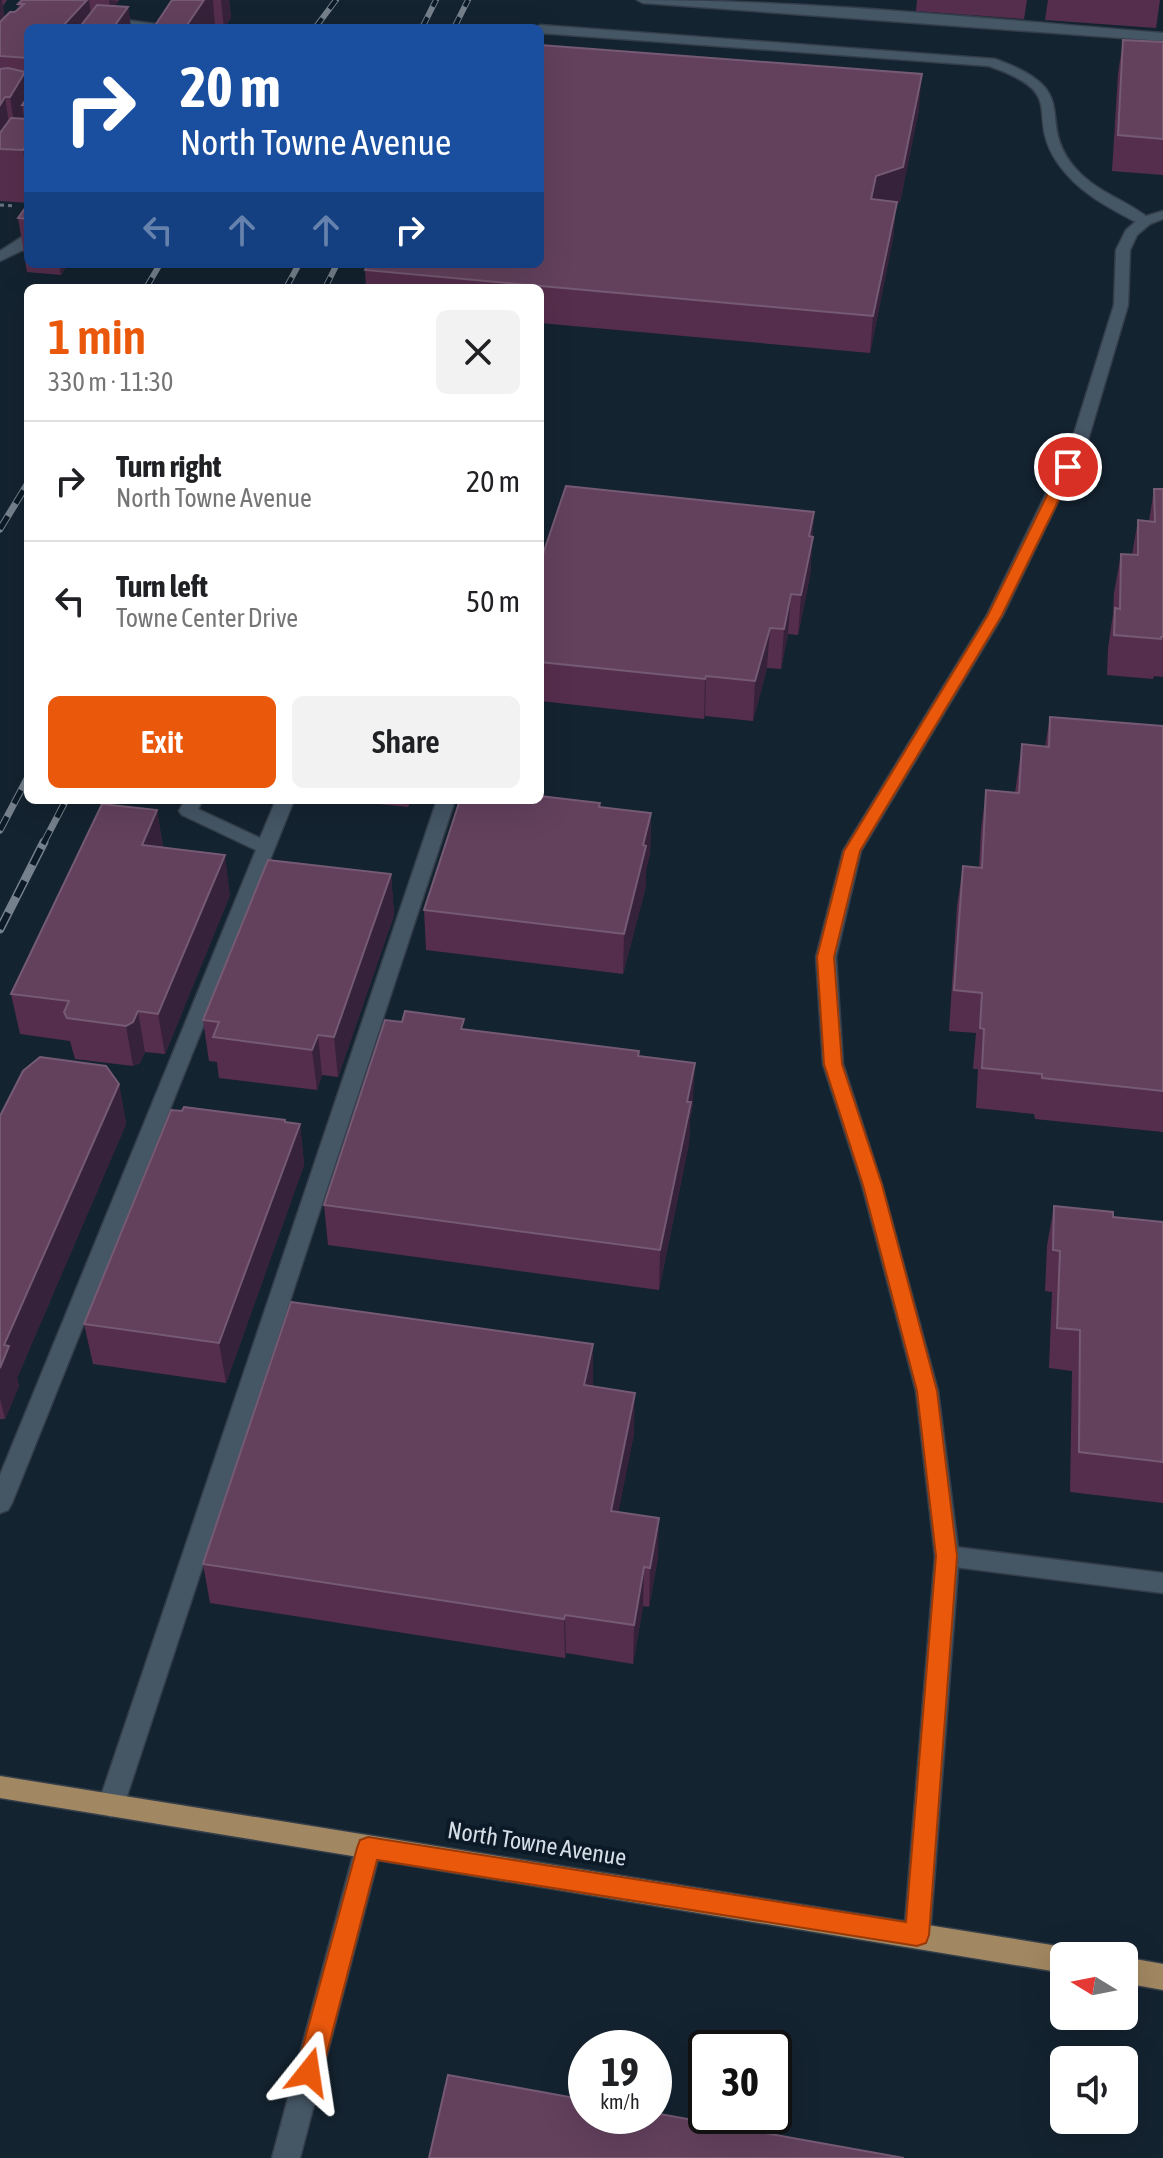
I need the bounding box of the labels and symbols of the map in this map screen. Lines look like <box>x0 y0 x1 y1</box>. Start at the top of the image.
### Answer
pin <box>1034 433 1102 501</box>
street label: North Towne Avenue <box>446 1816 628 1871</box>
north arrow <box>1050 1942 1138 2030</box>
position arrow <box>267 2030 351 2114</box>
speed limit sign: 30 <box>688 2030 792 2134</box>

